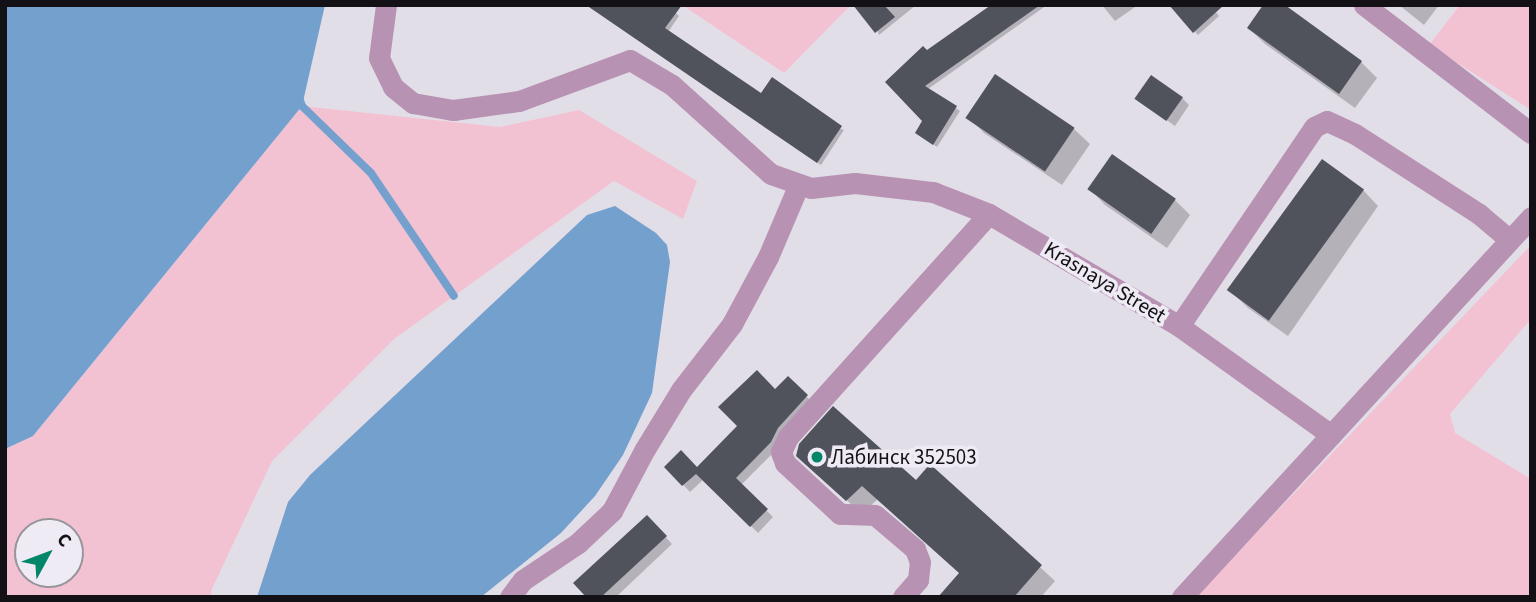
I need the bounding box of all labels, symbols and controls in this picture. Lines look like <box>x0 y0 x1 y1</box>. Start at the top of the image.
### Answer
street label: Krasnaya Street <box>1040 236 1170 328</box>
place label: Лабинск 352503 <box>831 444 977 470</box>
marker: Лабинск 352503 <box>809 449 825 465</box>
north arrow <box>14 518 84 588</box>
text: С <box>50 527 78 553</box>

